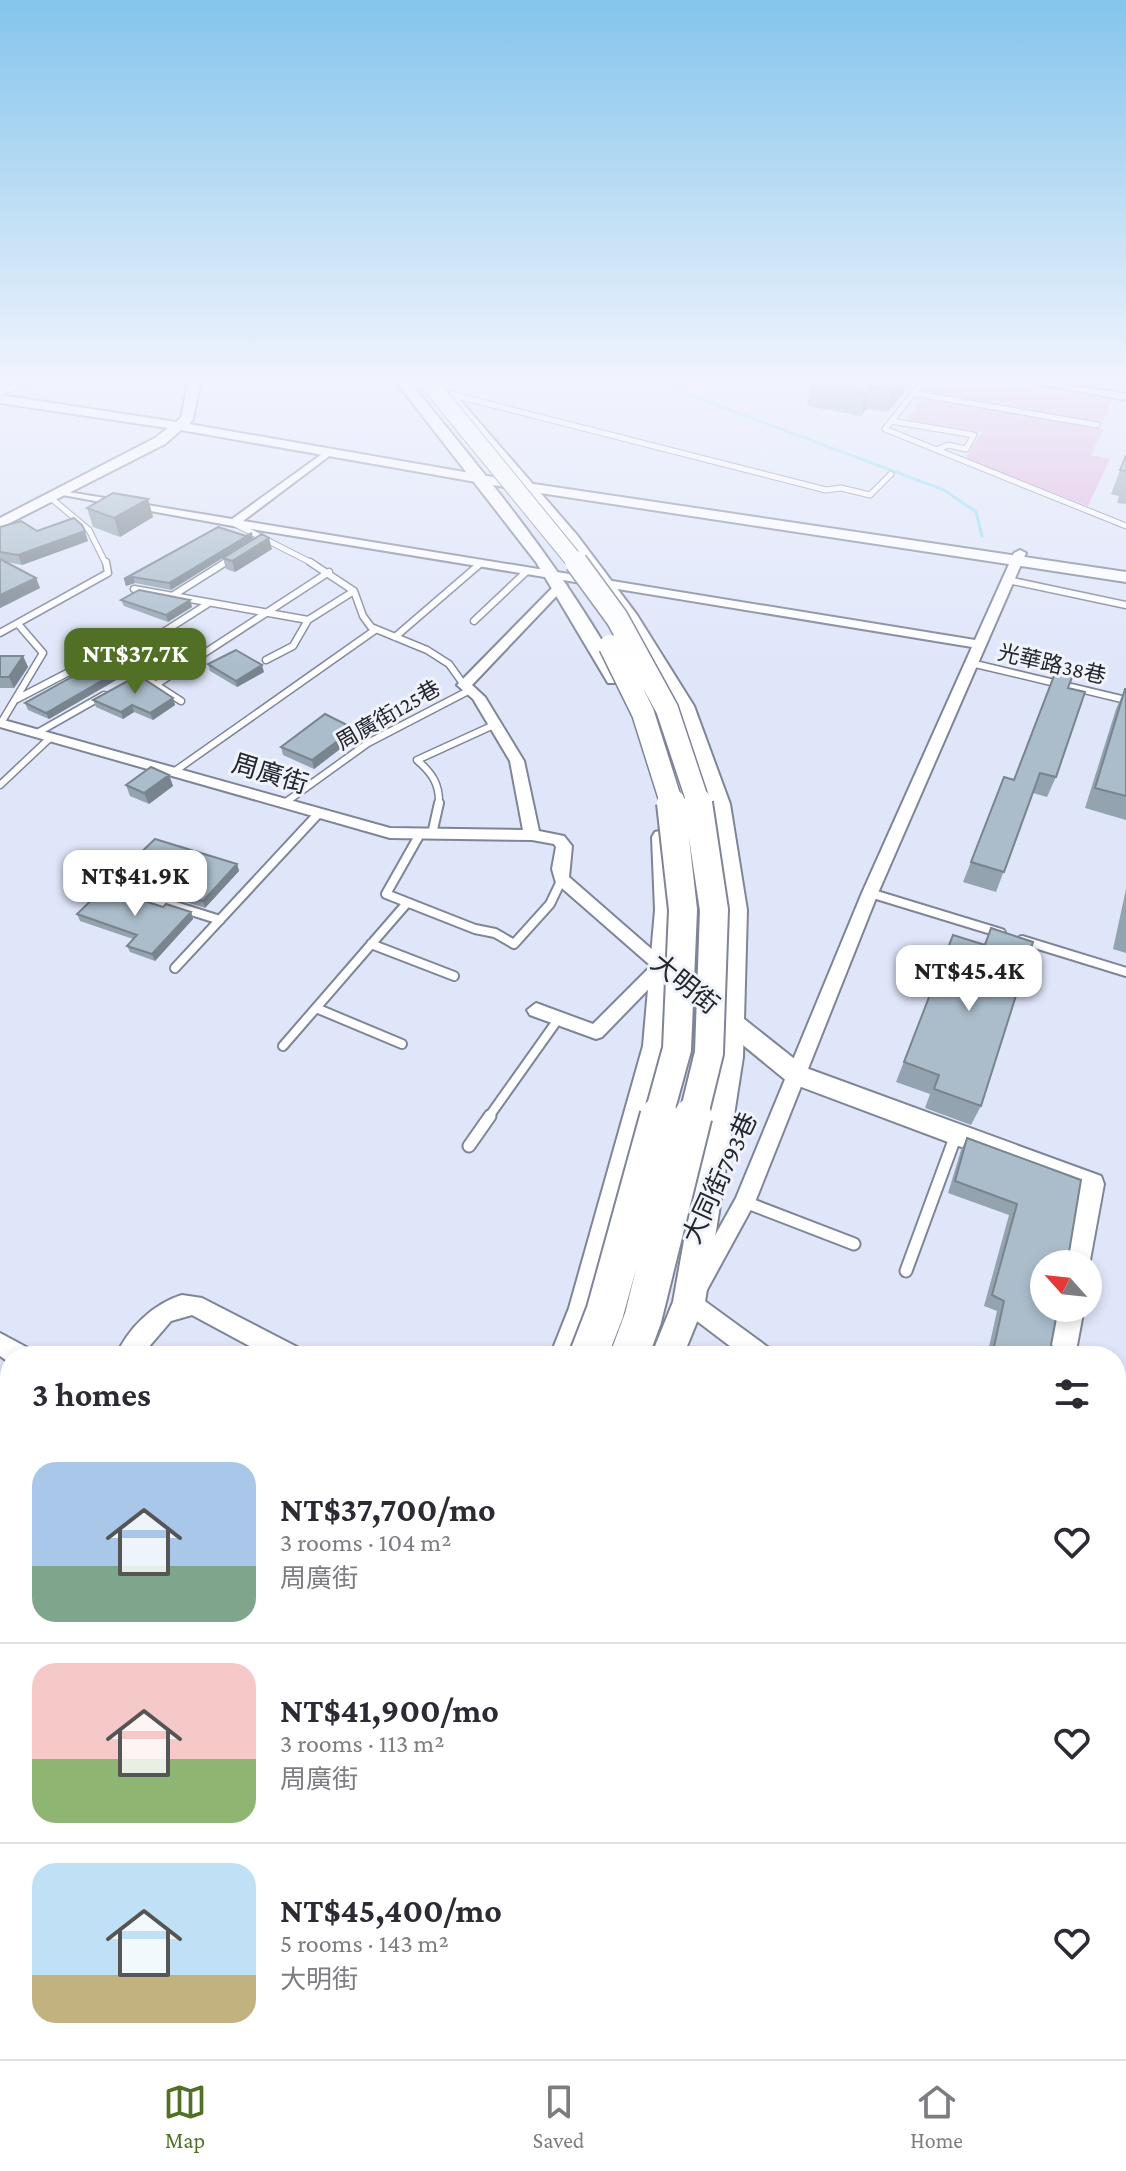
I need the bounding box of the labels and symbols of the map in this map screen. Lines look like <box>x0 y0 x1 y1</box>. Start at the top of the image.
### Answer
pin: NT$37.7K <box>52 628 218 696</box>
street label: 光華路38巷 <box>995 639 1109 689</box>
street label: 周廣街125巷 <box>331 675 445 755</box>
street label: 周廣街 <box>228 749 312 799</box>
pin: NT$41.9K <box>52 850 218 918</box>
pin: NT$45.4K <box>886 945 1052 1013</box>
street label: 大明街 <box>646 948 724 1020</box>
street label: 大同街793巷 <box>677 1108 763 1248</box>
north arrow <box>1030 1250 1102 1322</box>

